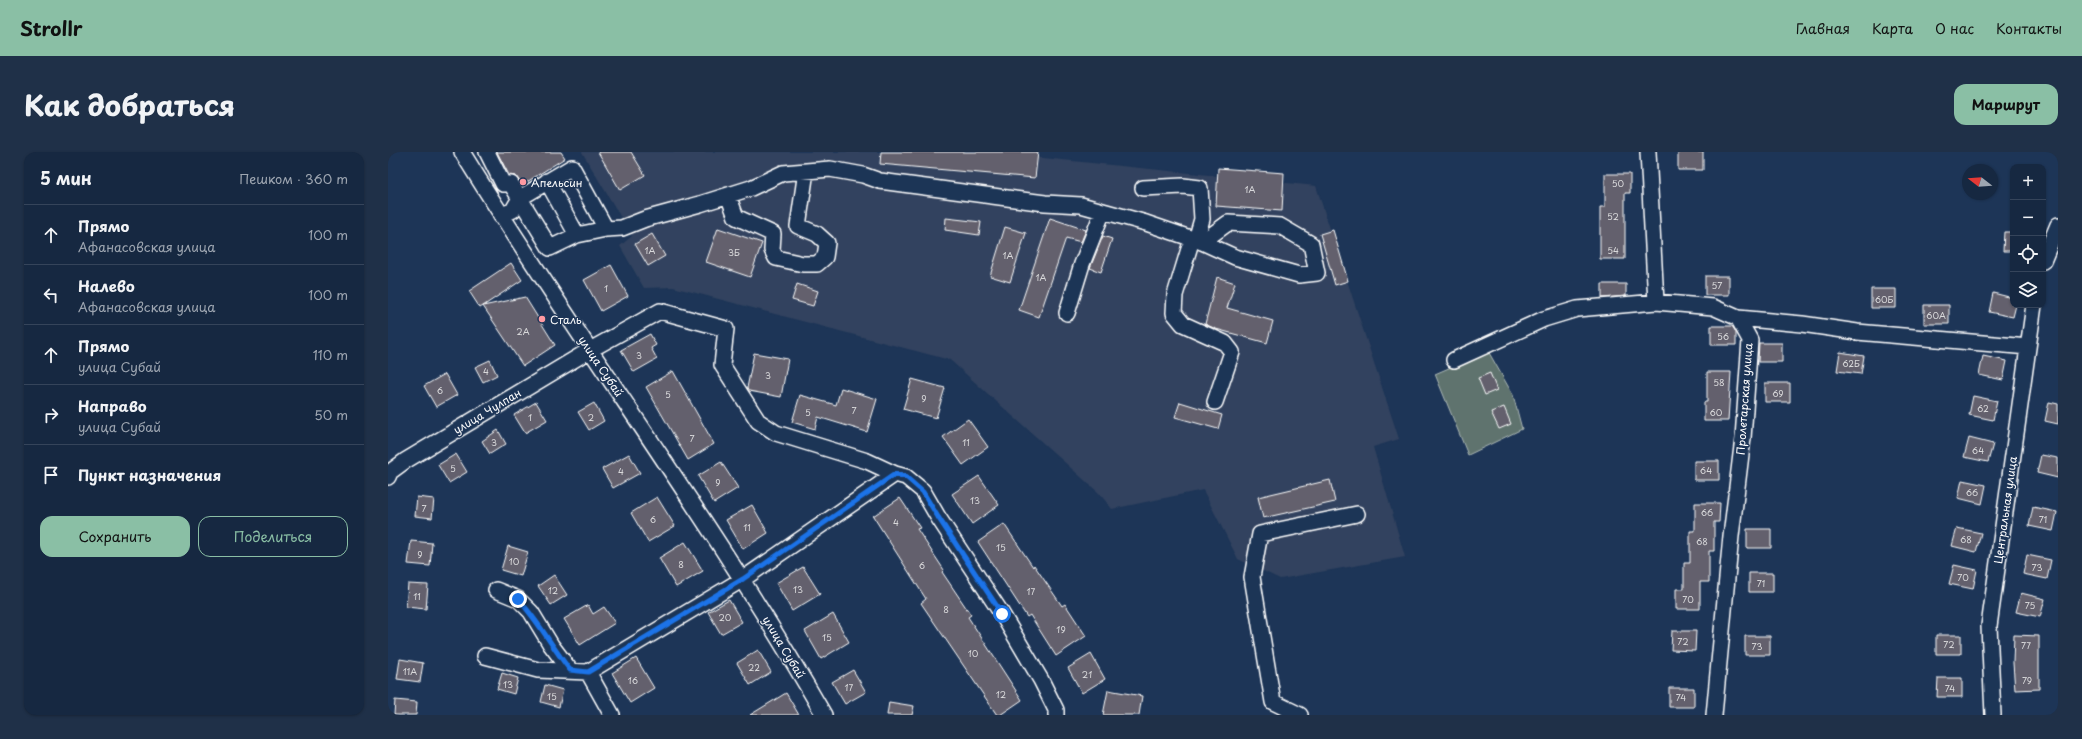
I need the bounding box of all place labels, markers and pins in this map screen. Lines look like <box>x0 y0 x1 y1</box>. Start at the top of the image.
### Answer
place label: Апельсин <box>531 174 582 191</box>
marker: Апельсин <box>518 177 528 187</box>
place label: Сталь <box>550 311 582 328</box>
marker: Сталь <box>537 314 547 324</box>

